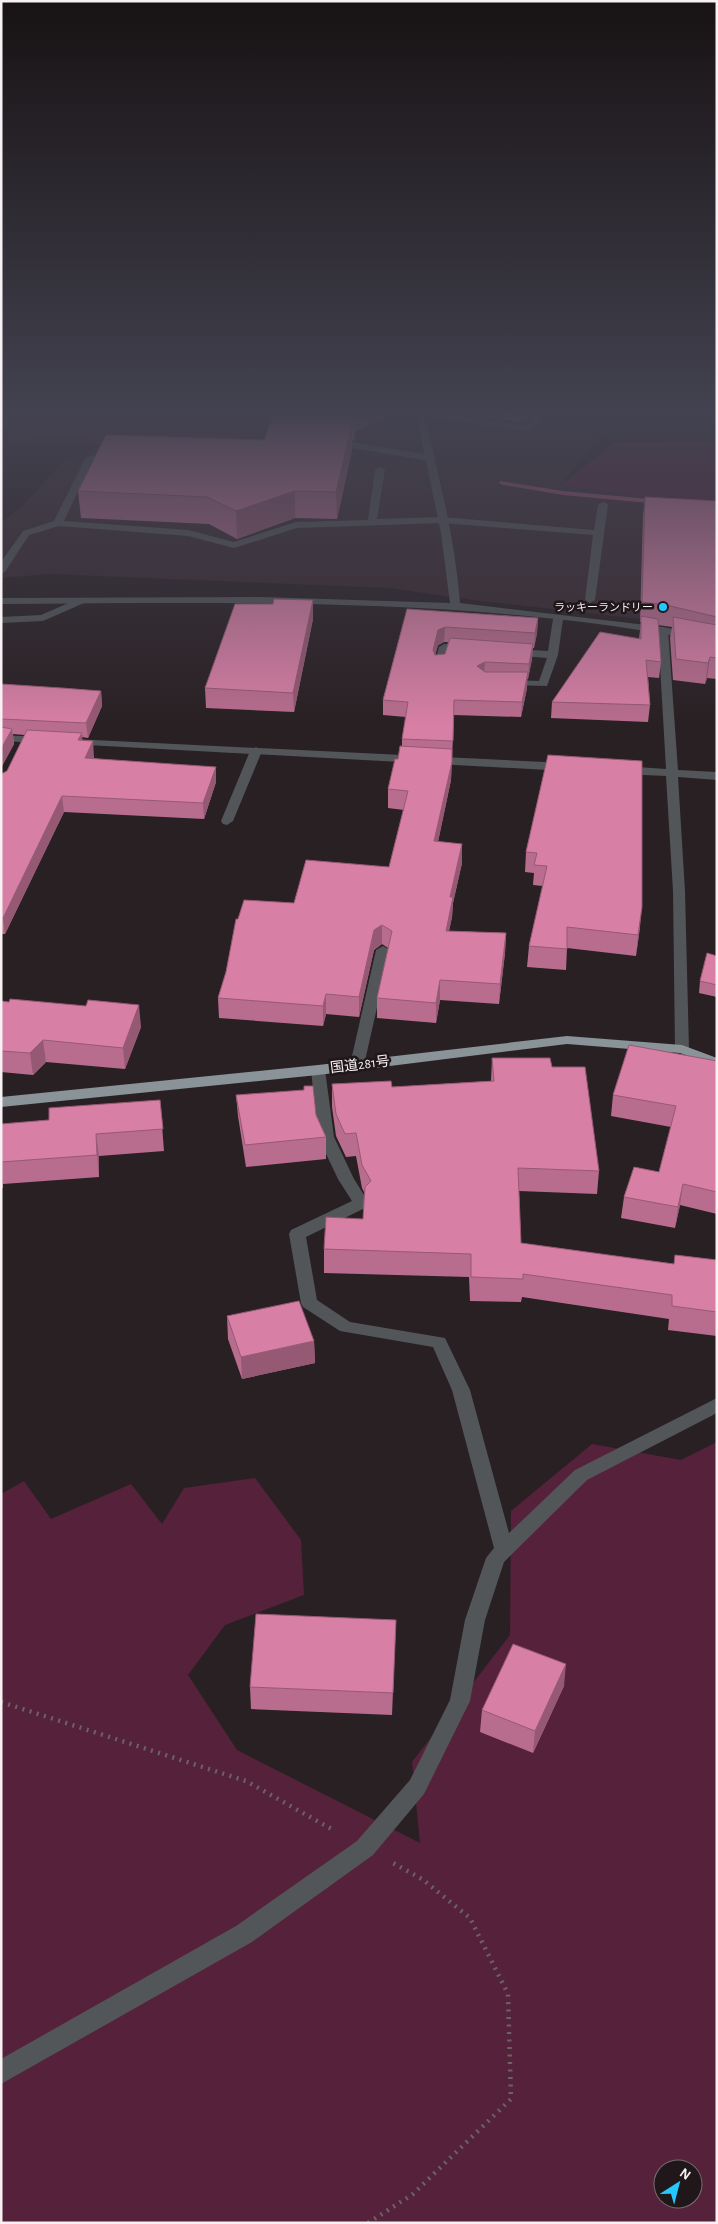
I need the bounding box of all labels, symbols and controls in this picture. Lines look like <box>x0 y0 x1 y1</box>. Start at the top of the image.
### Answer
marker: ラッキーランドリー <box>657 601 669 613</box>
place label: ラッキーランドリー <box>554 602 653 613</box>
street label: 国道281号 <box>329 1053 391 1076</box>
north arrow <box>653 2159 703 2209</box>
text: N <box>677 2166 693 2183</box>

